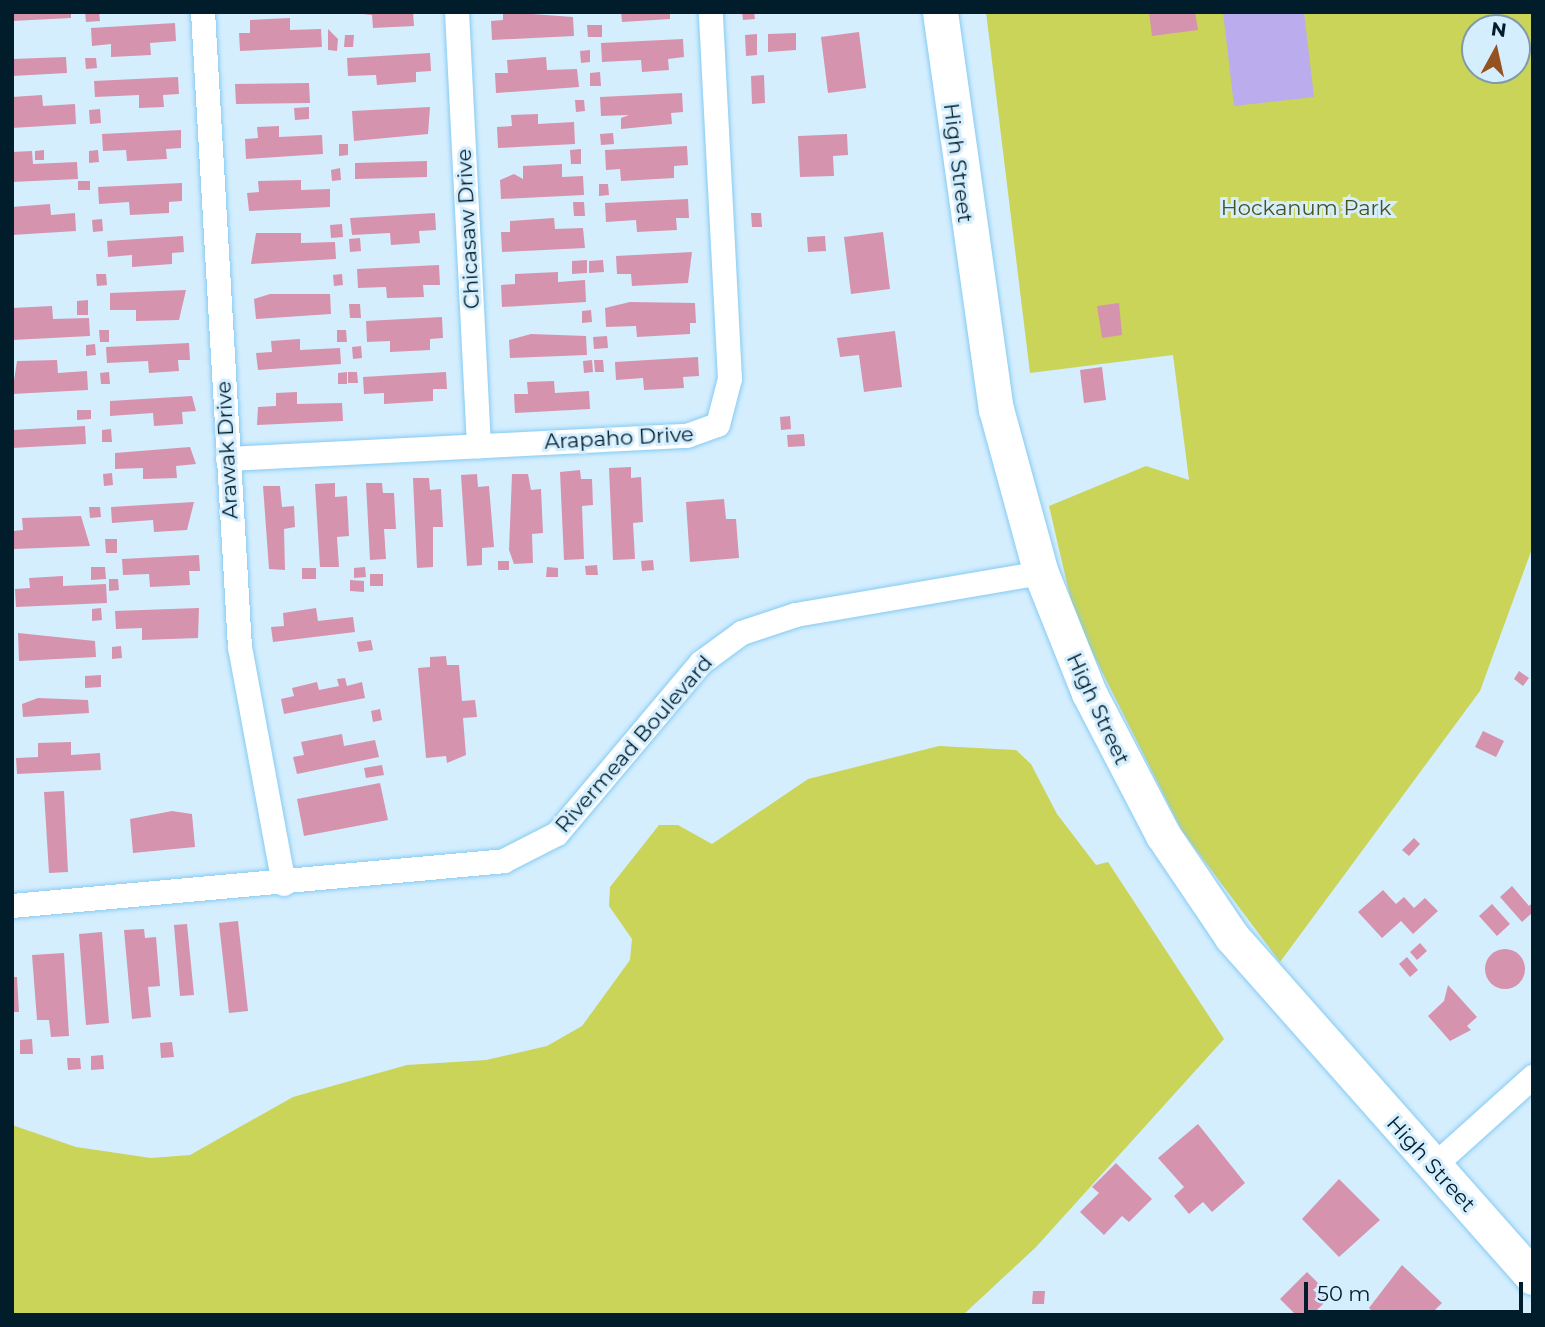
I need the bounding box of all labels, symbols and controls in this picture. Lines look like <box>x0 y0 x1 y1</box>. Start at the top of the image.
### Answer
north arrow <box>1461 14 1531 84</box>
text: N <box>1490 17 1508 42</box>
street label: High Street <box>938 102 978 224</box>
street label: Chicasaw Drive <box>451 148 485 310</box>
park label: Hockanum Park <box>1221 195 1391 221</box>
street label: Arawak Drive <box>211 380 243 520</box>
street label: Arapaho Drive <box>544 422 694 454</box>
street label: High Street <box>1061 649 1135 769</box>
street label: Rivermead Boulevard <box>550 650 718 838</box>
street label: High Street <box>1381 1111 1481 1217</box>
scale bar <box>1307 1268 1526 1312</box>
text: 50 m <box>1317 1281 1371 1306</box>

